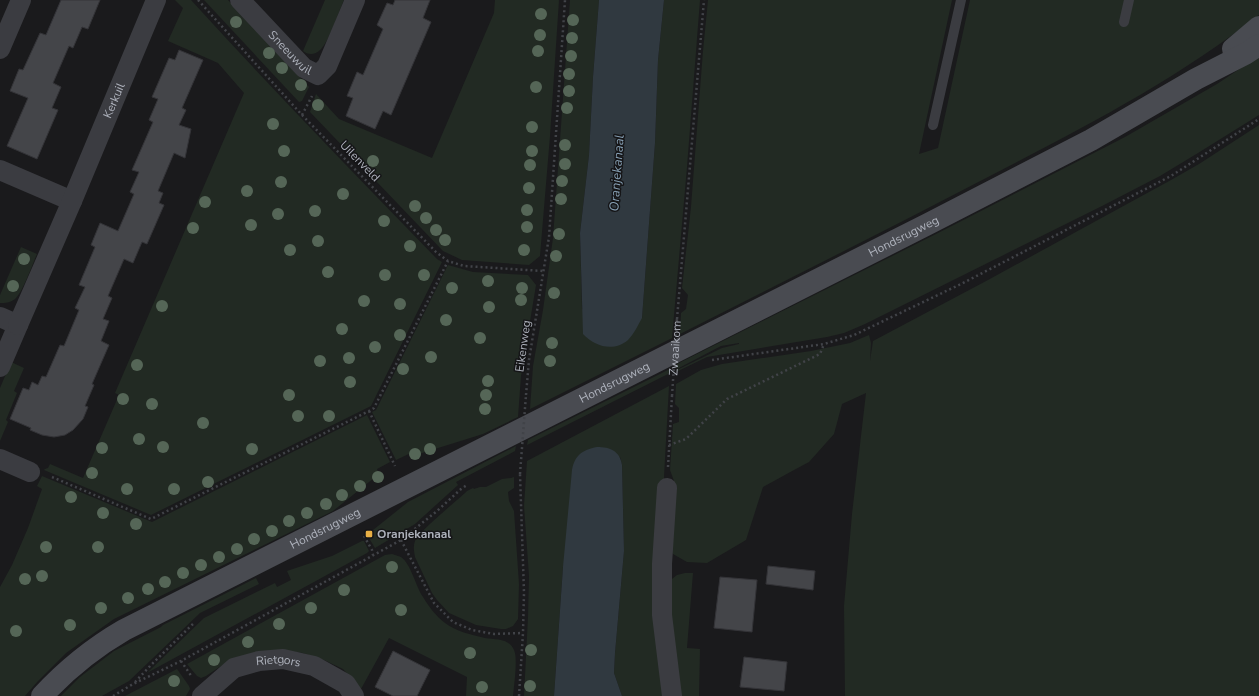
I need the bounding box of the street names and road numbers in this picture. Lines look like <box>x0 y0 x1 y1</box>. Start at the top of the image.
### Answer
street label: Sneeuwuil <box>265 27 315 79</box>
street label: Kerkuil <box>99 80 129 121</box>
street label: Uilenveld <box>336 137 384 185</box>
street label: Hondsrugweg <box>866 212 942 261</box>
street label: Eikenweg <box>511 319 535 373</box>
street label: Zwaaikom <box>665 320 685 376</box>
street label: Hondsrugweg <box>576 358 652 407</box>
street label: Hondsrugweg <box>287 504 363 553</box>
street label: Rietgors <box>255 651 303 671</box>

